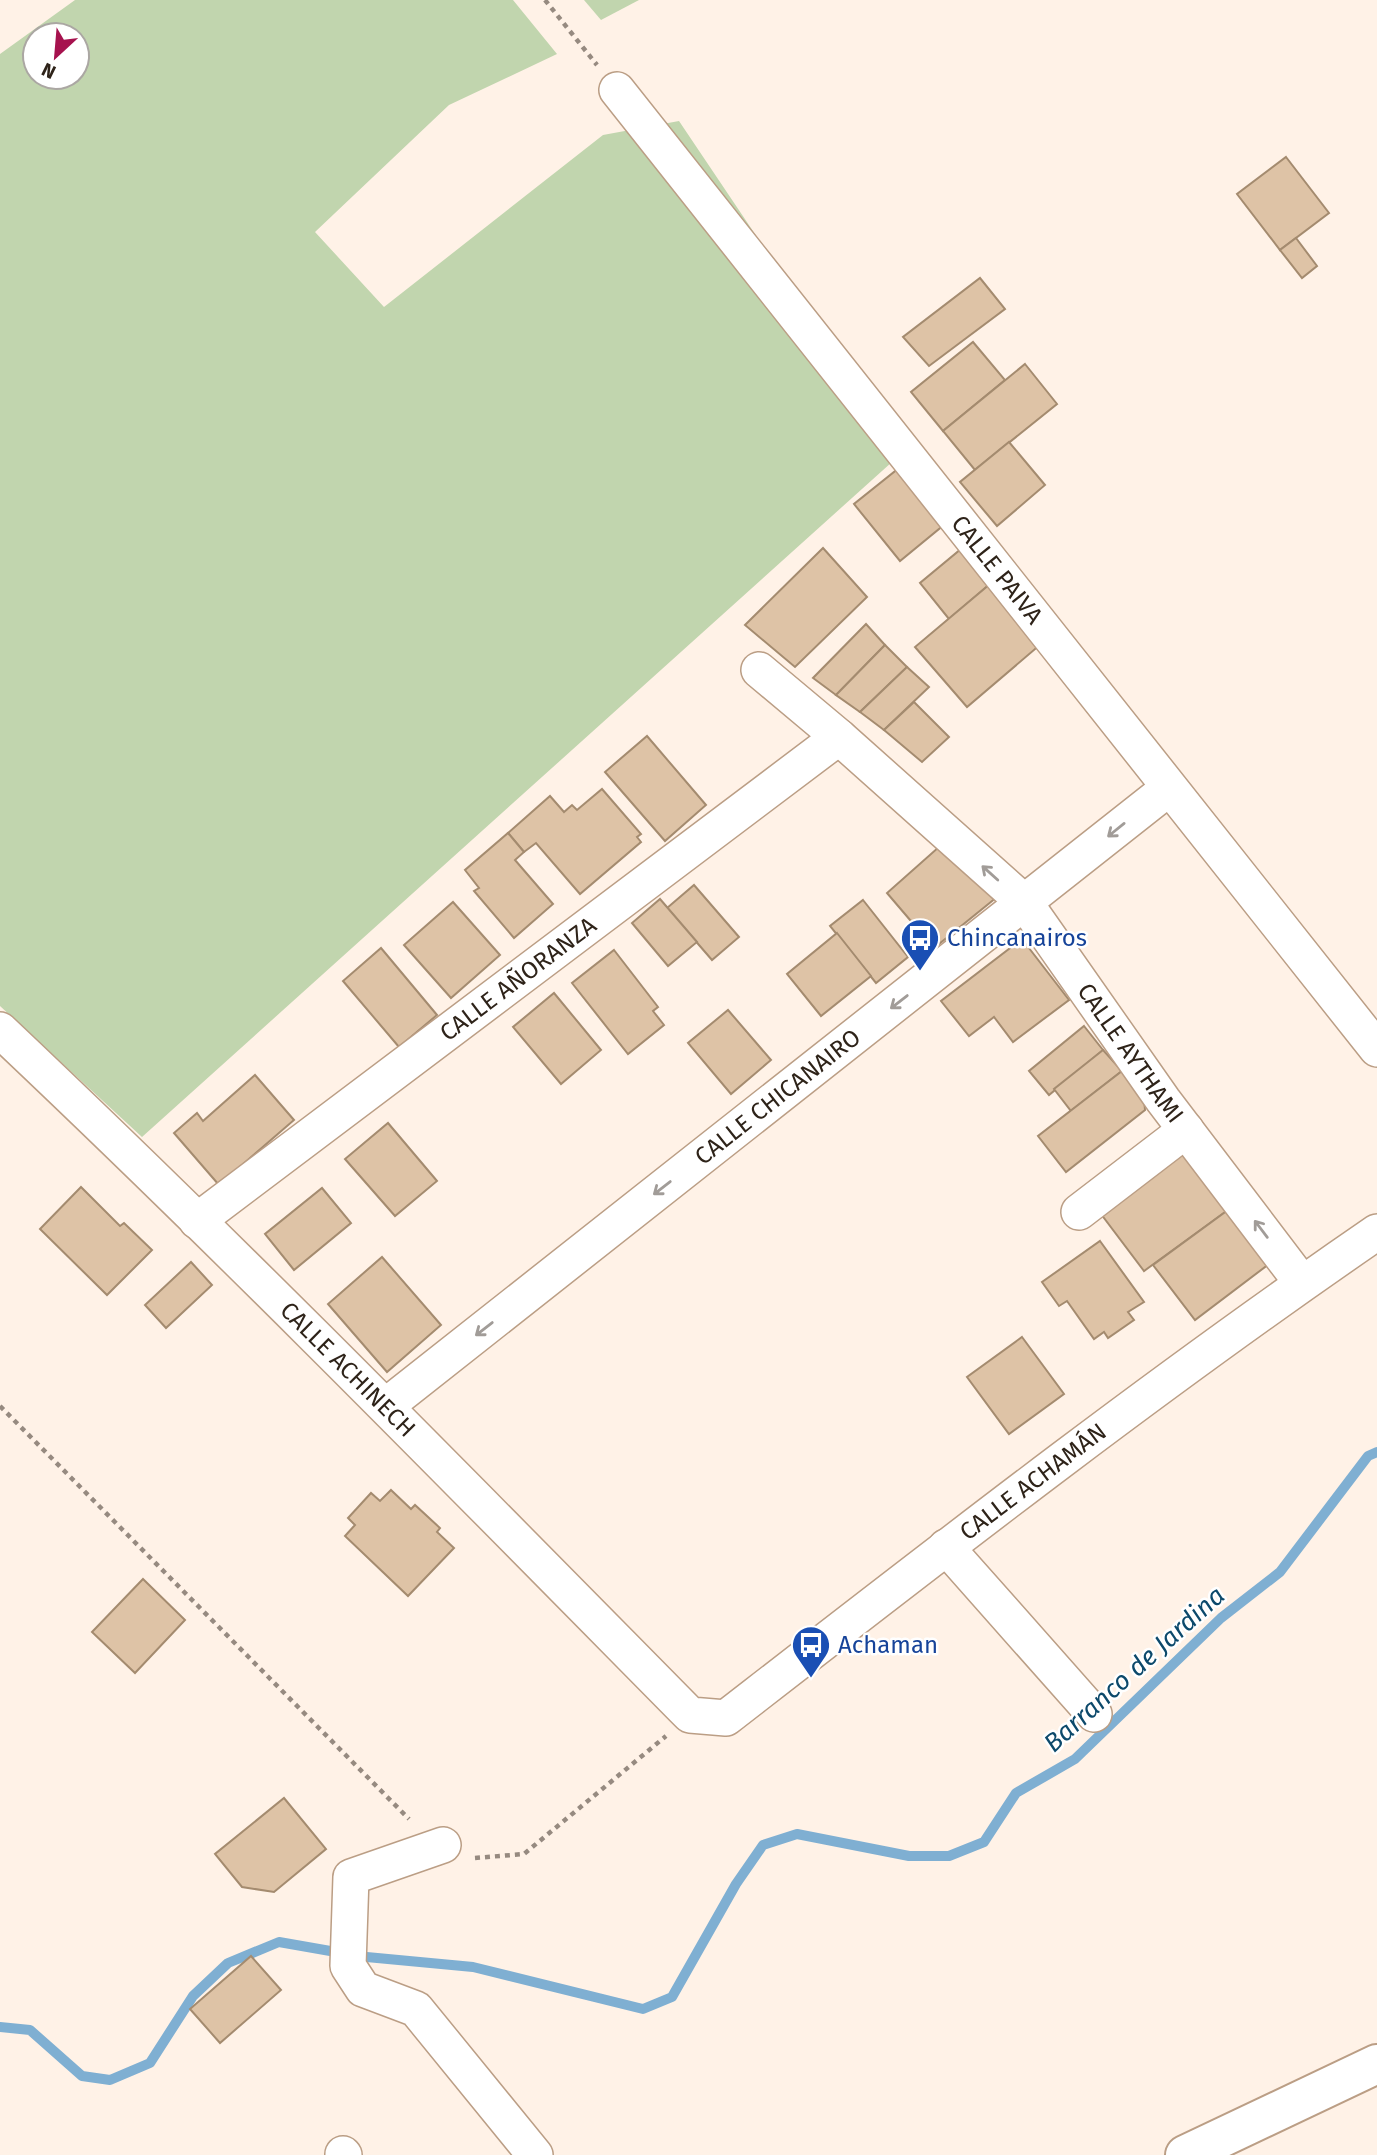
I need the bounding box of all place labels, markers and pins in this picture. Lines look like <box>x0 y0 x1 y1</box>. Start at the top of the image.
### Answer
bus stop icon: Chincanairos <box>899 917 941 972</box>
place label: Chincanairos <box>947 924 1087 952</box>
bus stop icon: Achaman <box>790 1624 832 1679</box>
place label: Achaman <box>838 1631 938 1659</box>

